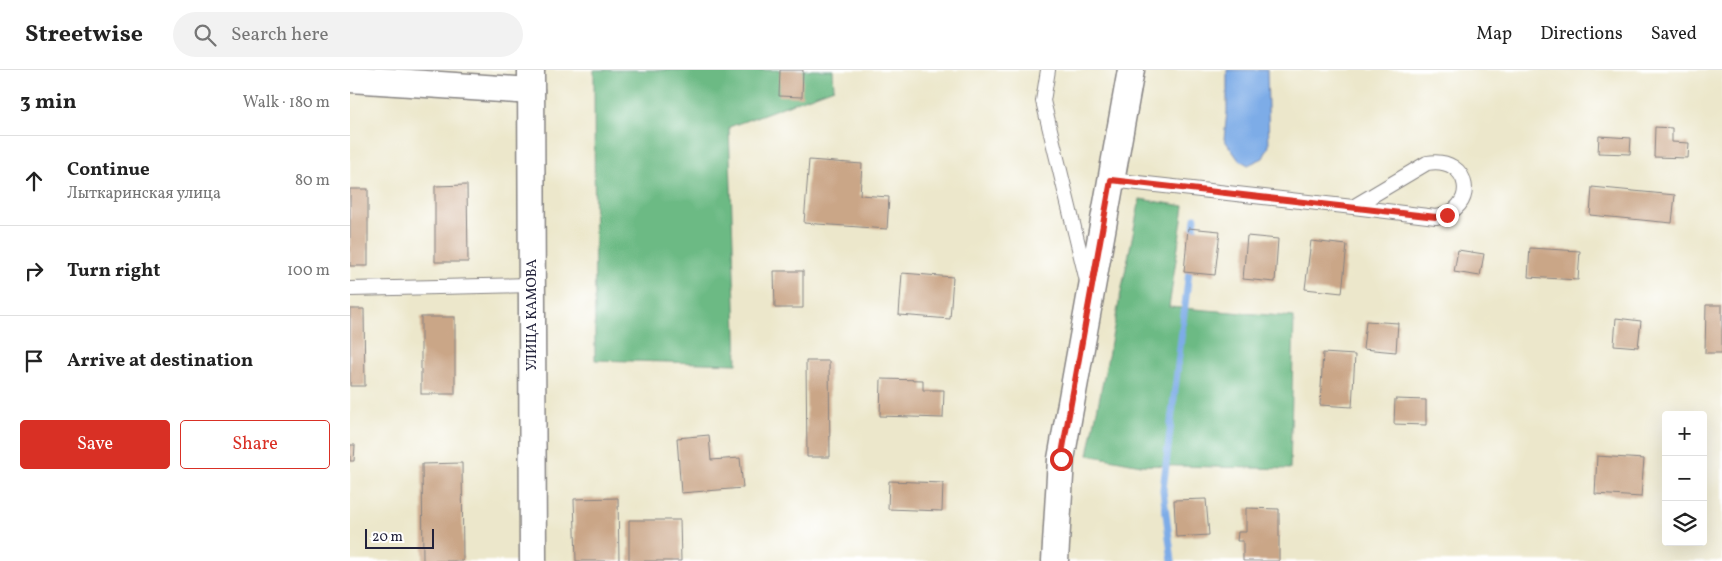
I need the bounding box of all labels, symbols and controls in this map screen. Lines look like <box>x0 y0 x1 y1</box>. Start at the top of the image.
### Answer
search box <box>173 12 523 57</box>
text: Streetwise <box>25 18 143 52</box>
icon: search <box>191 21 219 49</box>
text: Search here <box>231 22 328 48</box>
text: Map <box>1476 22 1512 47</box>
text: Directions <box>1540 22 1623 47</box>
text: Saved <box>1651 22 1697 47</box>
text: 3 min <box>20 88 76 117</box>
text: Walk · 180 m <box>243 92 330 114</box>
text: Continue <box>67 157 150 183</box>
icon: ahead <box>20 167 48 195</box>
text: 80 m <box>295 170 330 192</box>
text: Лыткаринская улица <box>67 183 221 205</box>
route end <box>1436 204 1459 227</box>
icon: right <box>20 257 48 285</box>
text: Turn right <box>67 258 160 284</box>
street label: УЛИЦА КАМОВА <box>523 259 542 371</box>
text: 100 m <box>287 260 330 282</box>
icon: arrive <box>20 347 48 375</box>
text: Arrive at destination <box>67 348 253 374</box>
map controls <box>1662 411 1707 546</box>
button: + <box>1662 411 1707 456</box>
button: Save <box>20 420 170 469</box>
button: Share <box>180 420 330 469</box>
route start <box>1050 448 1073 471</box>
button: − <box>1662 456 1707 501</box>
button: layers <box>1662 501 1707 546</box>
scale bar <box>365 526 434 549</box>
text: 20 m <box>372 528 403 547</box>

